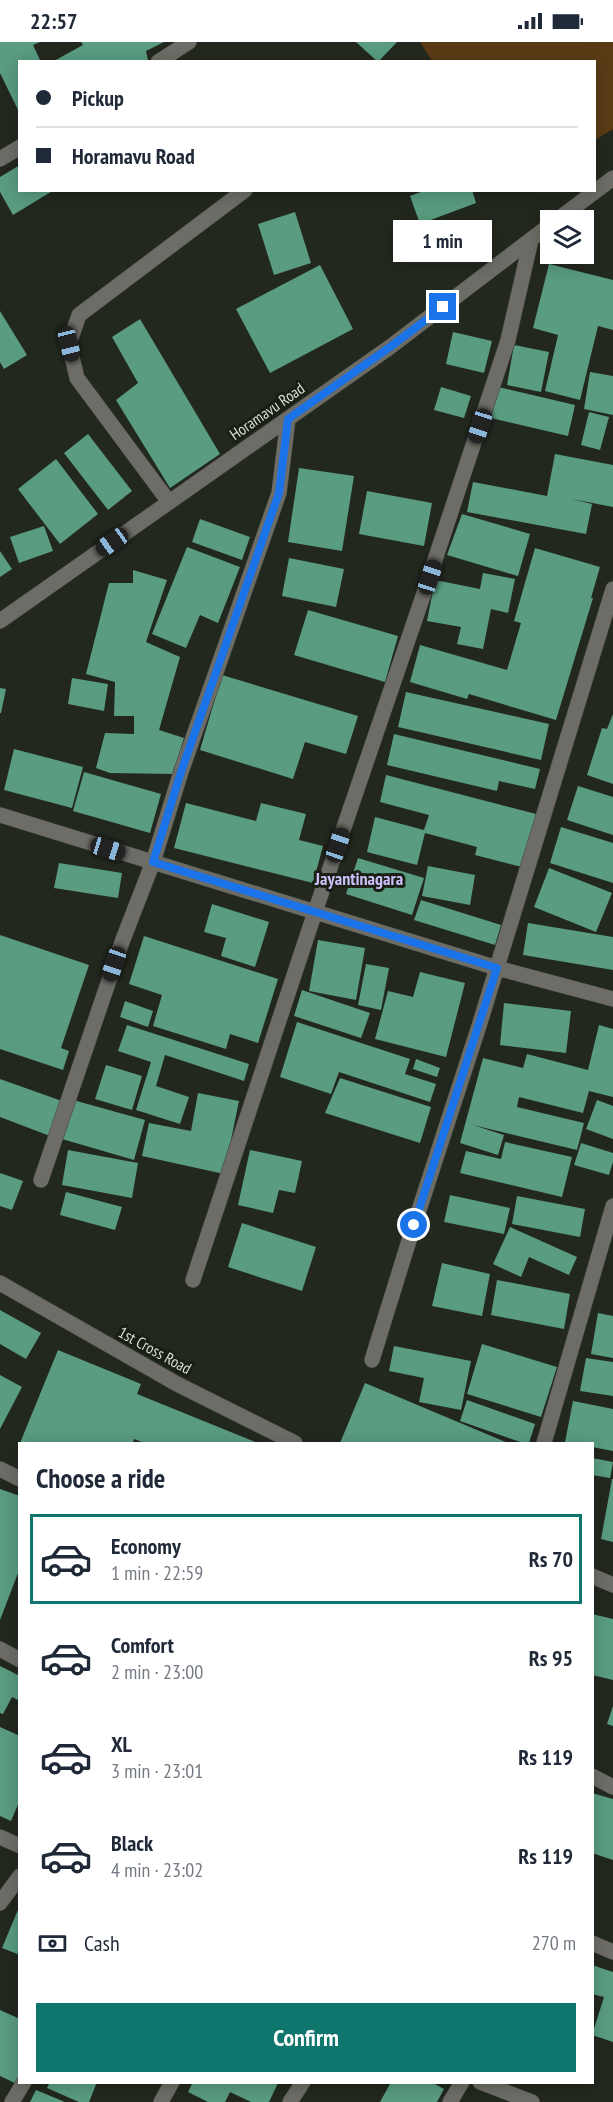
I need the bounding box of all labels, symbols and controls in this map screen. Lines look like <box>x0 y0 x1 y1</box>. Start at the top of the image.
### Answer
text: 22:57 <box>30 7 78 35</box>
text: Pickup <box>72 84 124 112</box>
text: Horamavu Road <box>72 142 195 170</box>
map controls <box>540 210 594 264</box>
button: layers <box>540 210 594 264</box>
callout: 1 min <box>394 220 492 262</box>
text: 1 min <box>422 228 463 254</box>
route end <box>429 293 456 320</box>
car <box>56 324 82 364</box>
street label: Horamavu Road <box>226 378 308 444</box>
car <box>466 406 494 446</box>
car <box>92 524 132 560</box>
car <box>416 557 444 597</box>
car <box>324 825 352 865</box>
car <box>88 835 128 863</box>
district label: Jayantinagara <box>314 867 403 890</box>
car <box>100 944 128 984</box>
route start <box>400 1211 427 1238</box>
street label: 1st Cross Road <box>115 1322 195 1378</box>
text: Choose a ride <box>36 1461 165 1495</box>
icon: car <box>39 1532 93 1586</box>
text: Economy <box>111 1532 181 1560</box>
text: Rs 70 <box>529 1545 573 1573</box>
text: 1 min · 22:59 <box>111 1560 203 1586</box>
icon: car <box>39 1631 93 1685</box>
text: Comfort <box>111 1631 174 1659</box>
text: Rs 95 <box>529 1644 573 1672</box>
text: 2 min · 23:00 <box>111 1659 203 1685</box>
icon: car <box>39 1730 93 1784</box>
text: XL <box>111 1730 132 1758</box>
text: Rs 119 <box>518 1743 573 1771</box>
text: 3 min · 23:01 <box>111 1758 203 1784</box>
icon: car <box>39 1829 93 1883</box>
text: Black <box>111 1829 153 1857</box>
text: Rs 119 <box>518 1842 573 1870</box>
text: 4 min · 23:02 <box>111 1857 203 1883</box>
icon: cash <box>36 1927 69 1960</box>
text: Cash <box>84 1929 120 1957</box>
text: 270 m <box>532 1930 576 1956</box>
button: Confirm <box>36 2003 576 2072</box>

